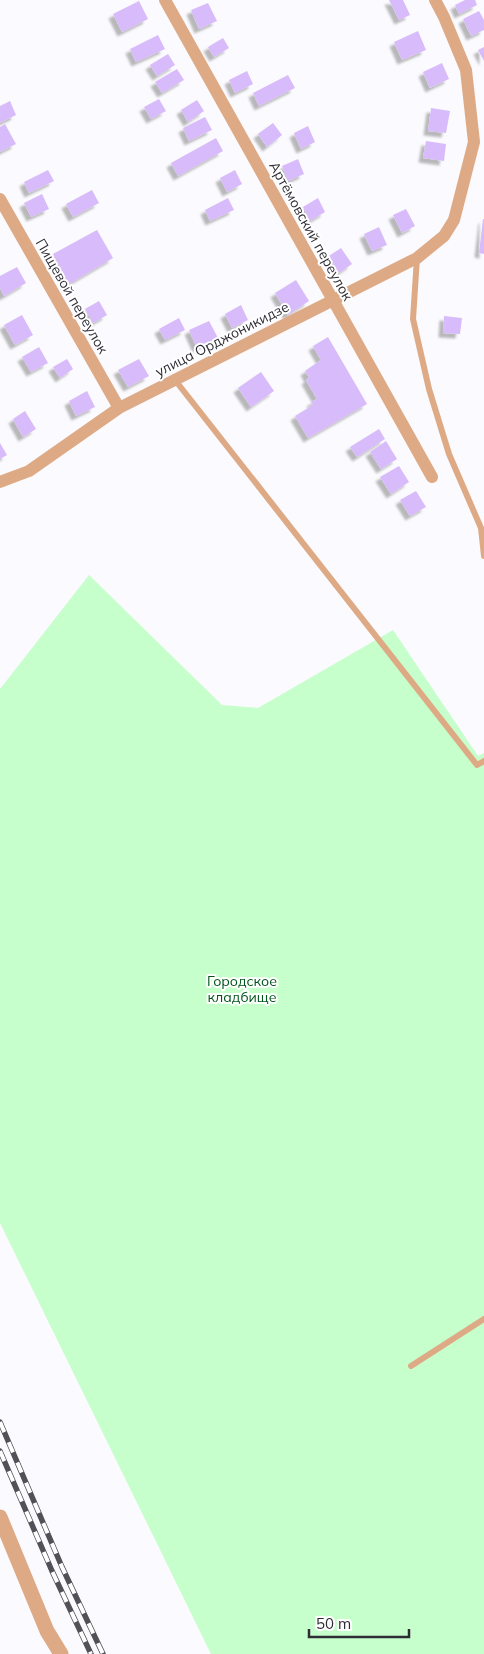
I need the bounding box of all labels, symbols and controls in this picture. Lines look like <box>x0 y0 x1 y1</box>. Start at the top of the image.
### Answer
street label: Артёмовский переулок <box>265 158 357 304</box>
street label: Пищевой переулок <box>32 235 112 357</box>
street label: улица Орджоникидзе <box>152 297 292 381</box>
park label: Городское кладбище <box>207 972 277 1006</box>
scale bar <box>309 1606 409 1638</box>
text: 50 m <box>316 1614 351 1633</box>

